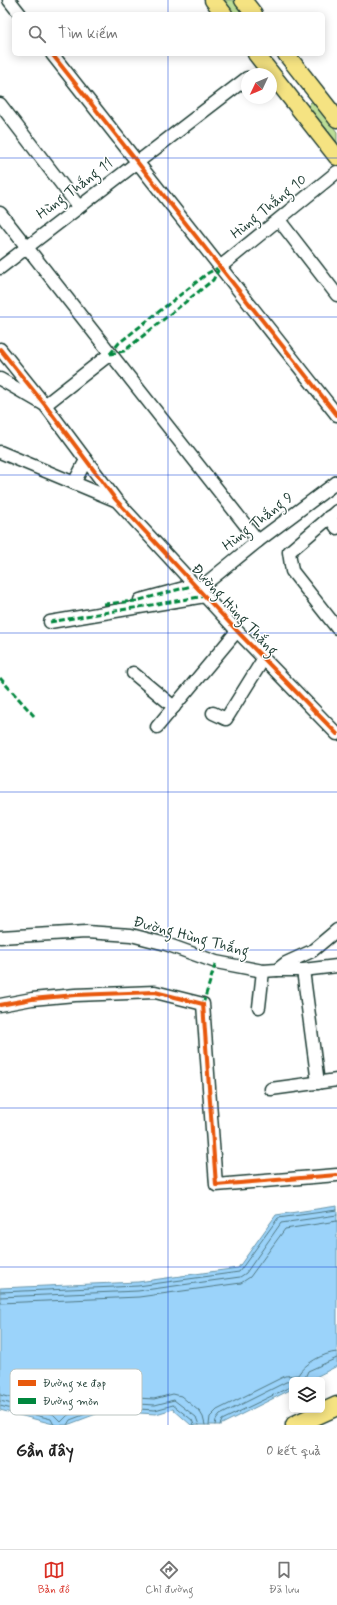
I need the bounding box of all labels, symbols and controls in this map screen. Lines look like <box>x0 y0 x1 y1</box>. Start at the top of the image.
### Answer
search box <box>12 12 325 56</box>
icon: search <box>26 23 48 45</box>
text: Tìm kiếm <box>58 24 118 44</box>
north arrow <box>241 68 277 104</box>
street label: Hùng Thắng 11 <box>33 154 118 225</box>
street label: Hùng Thắng 10 <box>227 170 312 245</box>
street label: Hùng Thắng 9 <box>218 488 298 557</box>
street label: Đường Hùng Thắng <box>185 560 282 661</box>
street label: Đường Hùng Thắng <box>131 912 251 963</box>
legend <box>10 1369 142 1415</box>
text: Đường xe đạp <box>43 1377 106 1393</box>
map controls <box>289 1377 325 1413</box>
button: layers <box>289 1377 325 1413</box>
text: Đường mòn <box>43 1395 98 1411</box>
text: Gần đây <box>16 1440 74 1462</box>
text: 0 kết quả <box>266 1443 321 1460</box>
tab: Bản đồ <box>38 1559 70 1597</box>
tab: Chỉ đường <box>145 1559 193 1597</box>
tab: Đã lưu <box>269 1559 299 1597</box>

